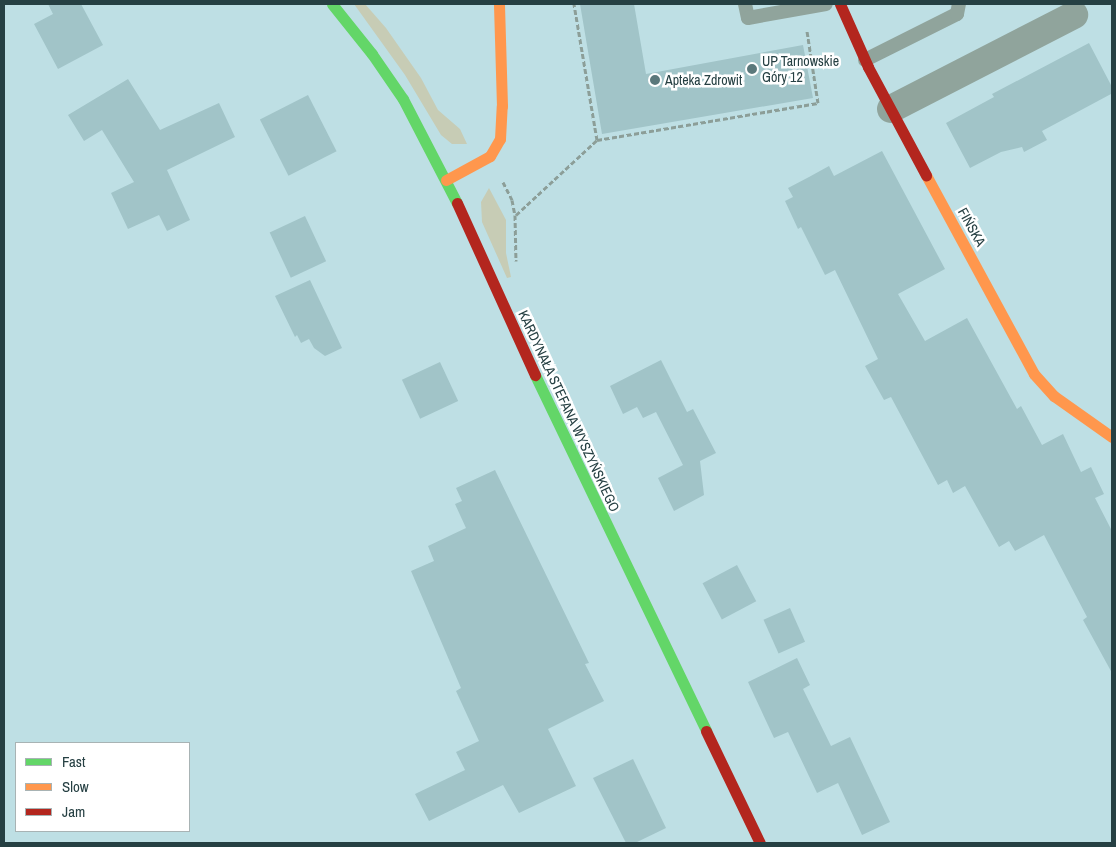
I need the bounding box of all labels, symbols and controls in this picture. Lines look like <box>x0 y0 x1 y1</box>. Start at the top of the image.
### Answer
place label: UP Tarnowskie Góry 12 <box>762 53 839 85</box>
marker: UP Tarnowskie Góry 12 <box>746 63 758 75</box>
place label: Apteka Zdrowit <box>665 72 742 88</box>
marker: Apteka Zdrowit <box>649 74 661 86</box>
street label: FIŃSKA <box>955 205 989 249</box>
street label: KARDYNAŁA STEFANA WYSZYŃSKIEGO <box>515 307 623 515</box>
legend <box>15 742 190 832</box>
text: Fast <box>62 751 85 772</box>
text: Slow <box>62 776 89 797</box>
text: Jam <box>62 801 85 822</box>

